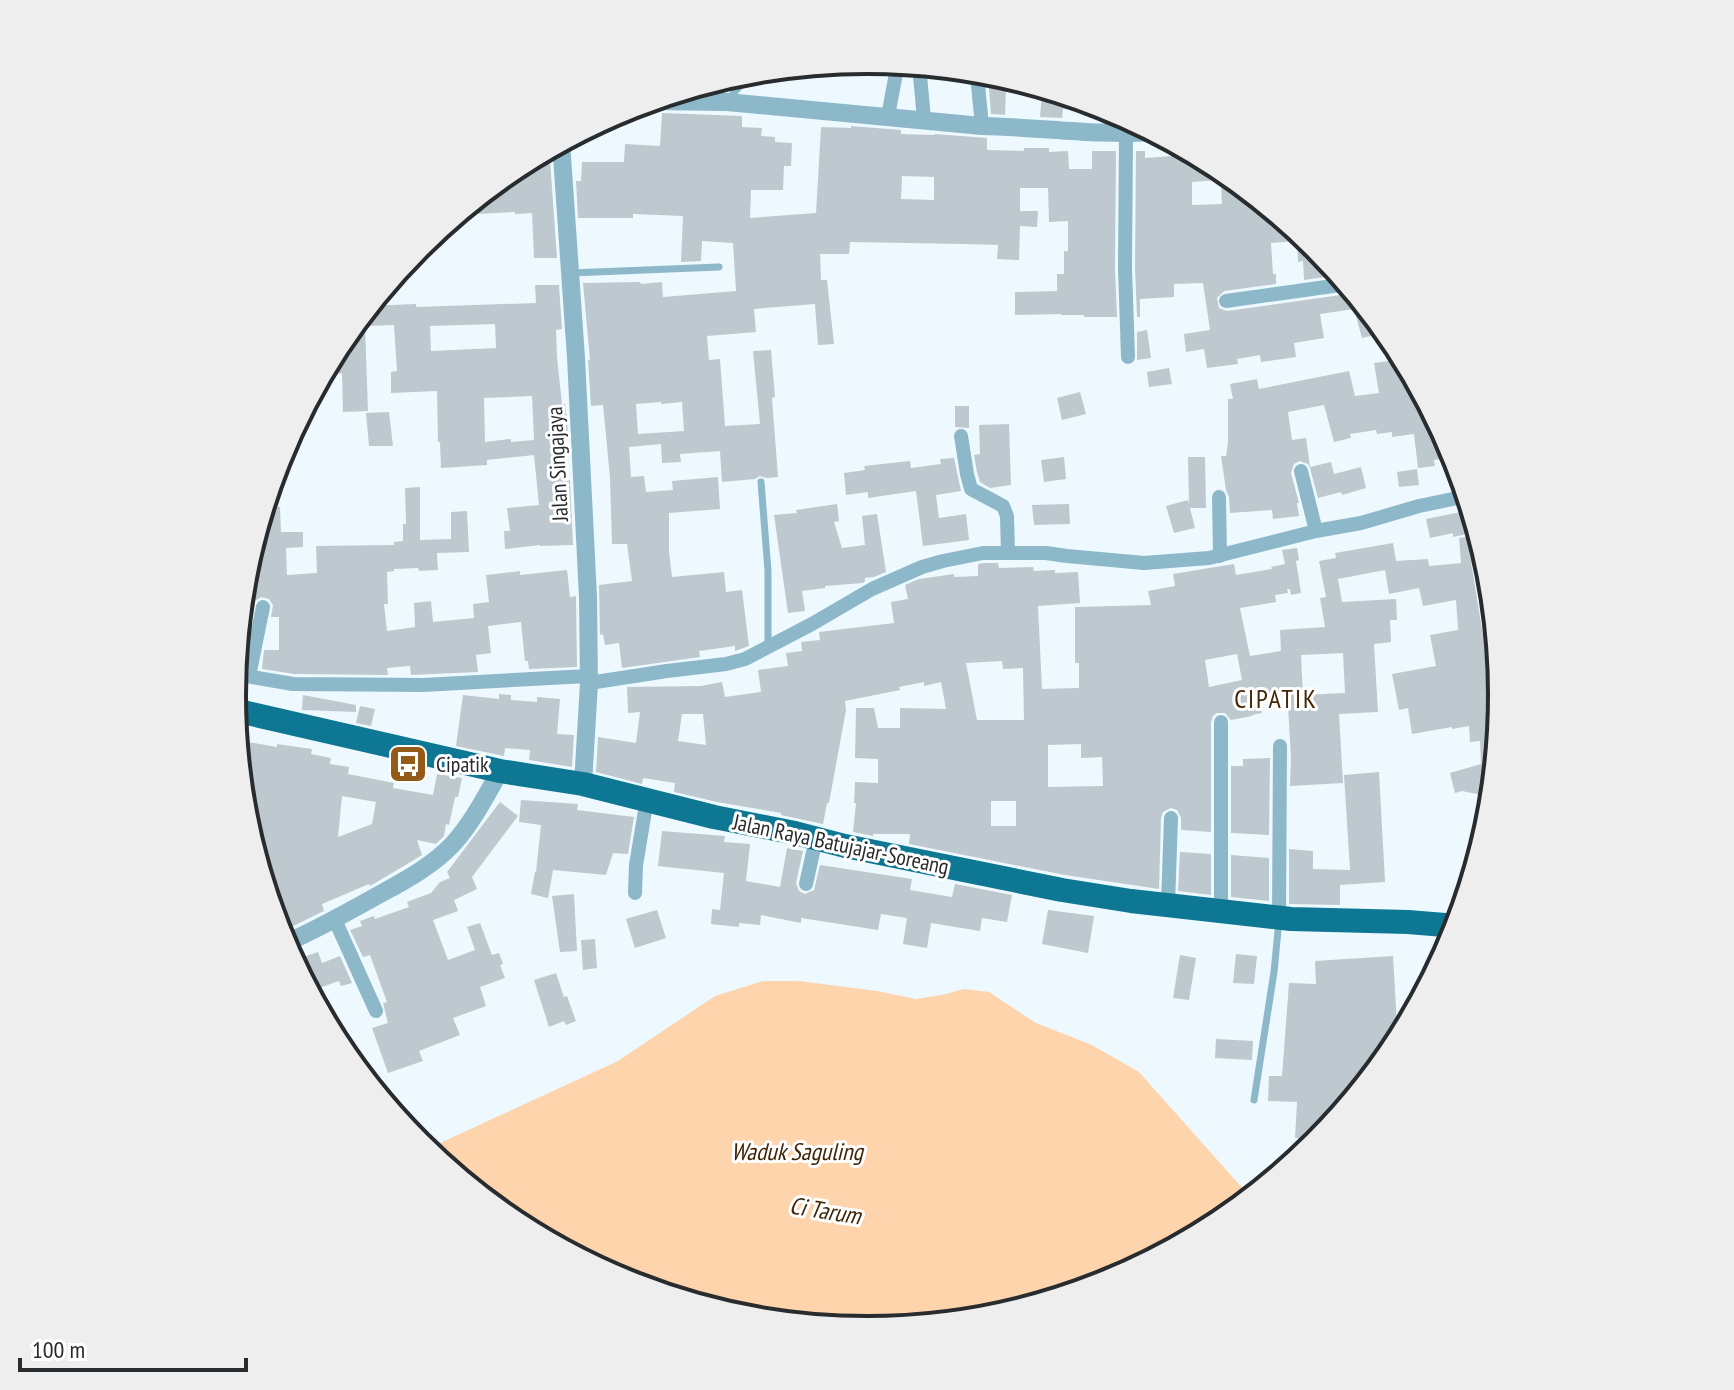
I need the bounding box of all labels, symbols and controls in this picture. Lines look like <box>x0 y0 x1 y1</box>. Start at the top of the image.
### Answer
street label: Jalan Singajaya <box>540 406 574 523</box>
district label: CIPATIK <box>1234 682 1318 715</box>
bus stop icon: Cipatik <box>387 743 429 785</box>
place label: Cipatik <box>436 750 489 778</box>
street label: Jalan Raya Batujajar-Soreang <box>730 807 951 881</box>
water label: Waduk Saguling <box>731 1136 865 1167</box>
water label: Ci Tarum <box>787 1190 864 1232</box>
scale bar <box>20 1322 246 1372</box>
text: 100 m <box>32 1334 85 1365</box>

